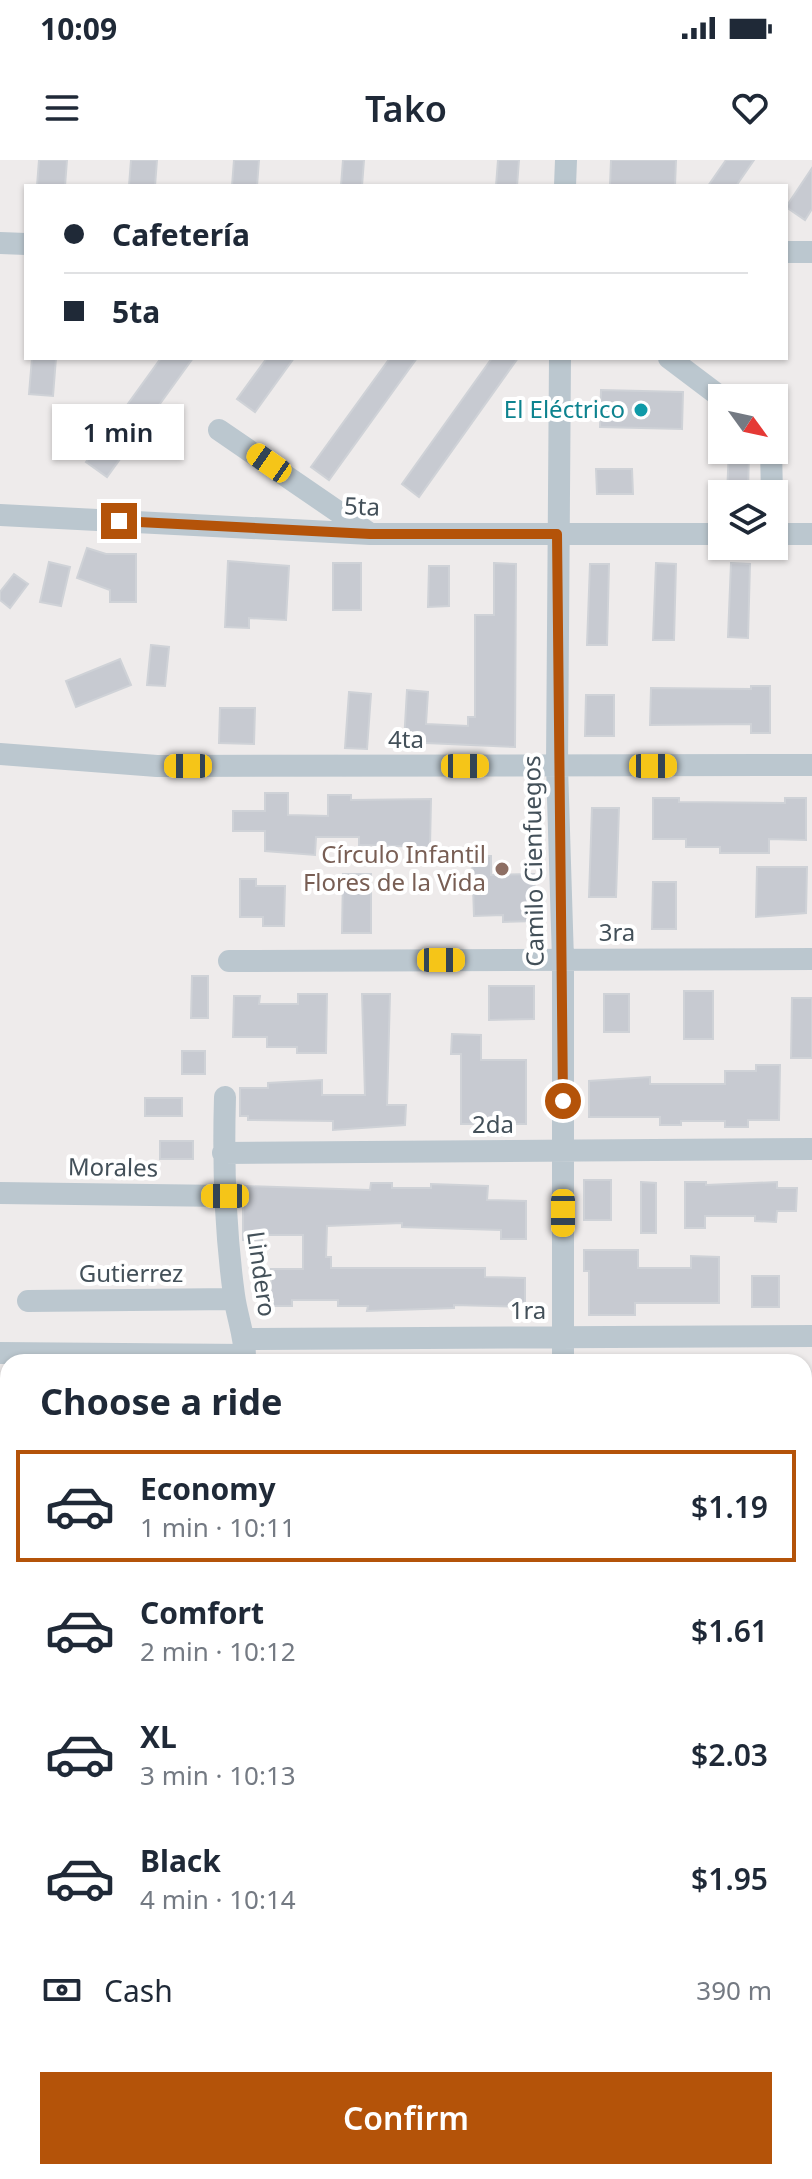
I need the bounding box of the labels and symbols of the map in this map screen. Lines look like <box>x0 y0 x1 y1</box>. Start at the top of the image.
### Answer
north arrow <box>708 384 788 464</box>
place label: El Eléctrico <box>504 392 625 425</box>
marker: El Eléctrico <box>632 401 650 419</box>
callout: 1 min <box>53 405 185 461</box>
car <box>242 439 296 487</box>
street label: 5ta <box>344 488 381 523</box>
route end <box>101 503 137 539</box>
street label: 4ta <box>388 722 424 755</box>
car <box>164 754 212 778</box>
car <box>441 754 489 778</box>
car <box>629 754 677 778</box>
street label: Camilo Cienfuegos <box>514 755 551 967</box>
place label: Círculo Infantil Flores de la Vida <box>303 837 486 898</box>
marker: Círculo Infantil Flores de la Vida <box>493 860 511 878</box>
street label: 3ra <box>599 915 635 948</box>
car <box>417 948 465 972</box>
route start <box>545 1083 581 1119</box>
street label: 2da <box>472 1107 514 1140</box>
street label: Morales <box>68 1149 159 1184</box>
car <box>201 1184 249 1208</box>
car <box>551 1189 575 1237</box>
street label: Lindero <box>240 1229 285 1319</box>
street label: Gutierrez <box>79 1256 183 1289</box>
street label: 1ra <box>510 1293 546 1326</box>

